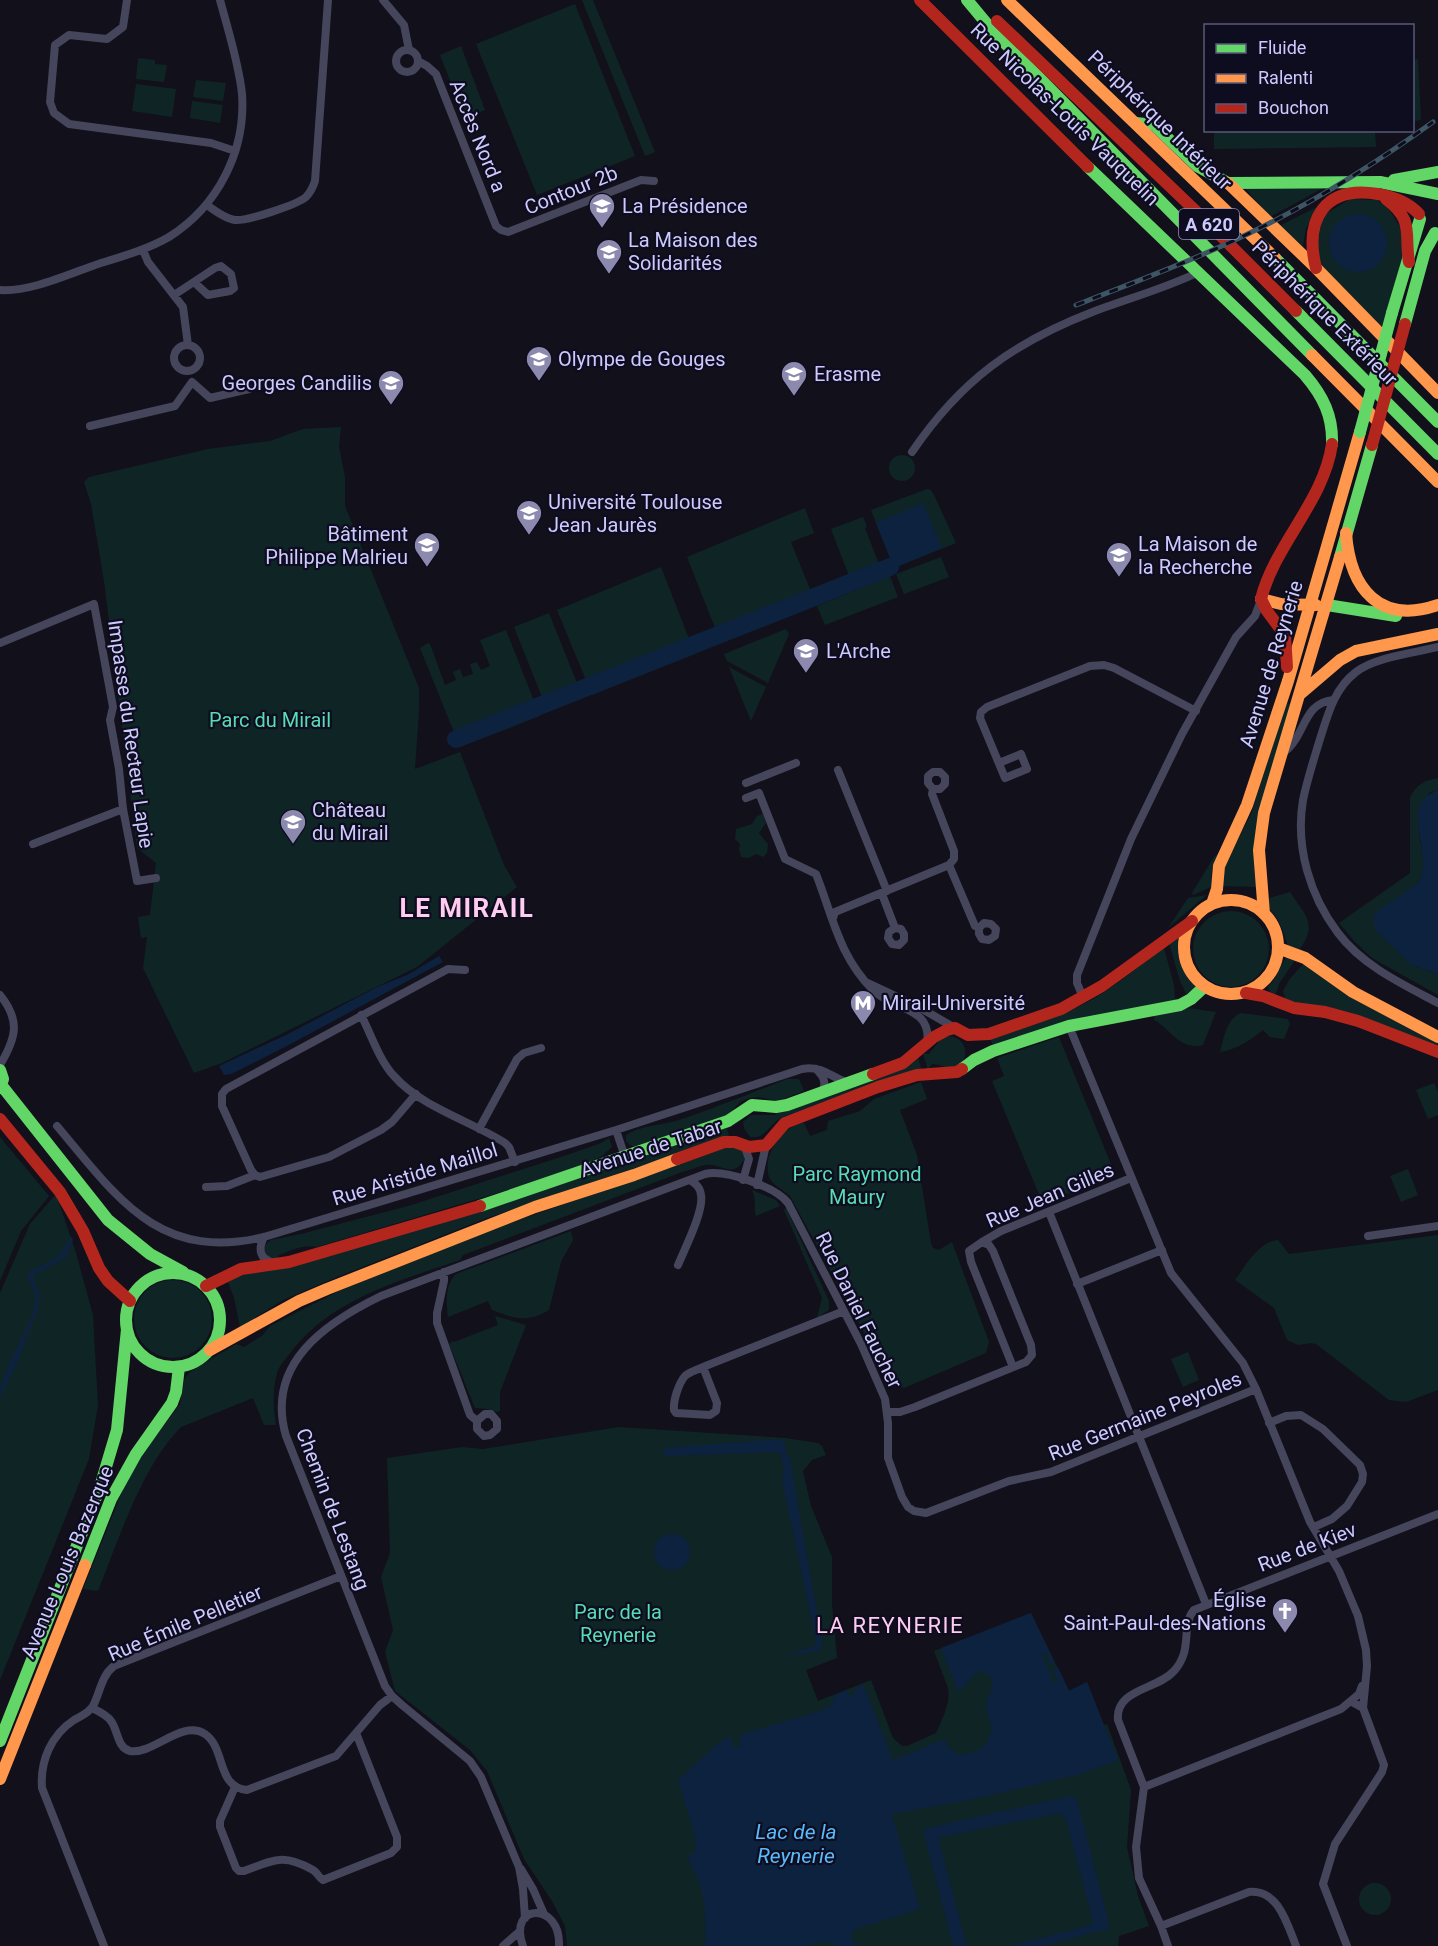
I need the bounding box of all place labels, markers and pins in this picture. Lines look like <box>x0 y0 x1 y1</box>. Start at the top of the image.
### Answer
school or university icon: La Présidence <box>587 191 617 229</box>
place label: La Présidence <box>622 194 748 218</box>
place label: La Maison des Solidarités <box>628 228 758 275</box>
school or university icon: La Maison des Solidarités <box>594 237 624 275</box>
school or university icon: Olympe de Gouges <box>524 344 554 382</box>
place label: Olympe de Gouges <box>558 347 725 371</box>
school or university icon: Erasme <box>779 359 809 397</box>
place label: Erasme <box>814 362 881 386</box>
school or university icon: Georges Candilis <box>376 368 406 406</box>
place label: Georges Candilis <box>222 371 372 395</box>
place label: Université Toulouse Jean Jaurès <box>548 490 722 537</box>
school or university icon: Université Toulouse Jean Jaurès <box>514 498 544 536</box>
place label: Bâtiment Philippe Malrieu <box>265 522 408 569</box>
school or university icon: Bâtiment Philippe Malrieu <box>412 530 442 568</box>
place label: La Maison de la Recherche <box>1138 532 1257 579</box>
school or university icon: La Maison de la Recherche <box>1104 540 1134 578</box>
school or university icon: L'Arche <box>791 636 821 674</box>
place label: L'Arche <box>826 639 891 663</box>
place label: Château du Mirail <box>312 798 389 845</box>
school or university icon: Château du Mirail <box>278 807 308 845</box>
metro station icon: Mirail-Université <box>848 988 878 1026</box>
place label: Mirail-Université <box>882 991 1025 1015</box>
place label: Église Saint-Paul-des-Nations <box>1063 1588 1266 1635</box>
church icon: Église Saint-Paul-des-Nations <box>1270 1596 1300 1634</box>

